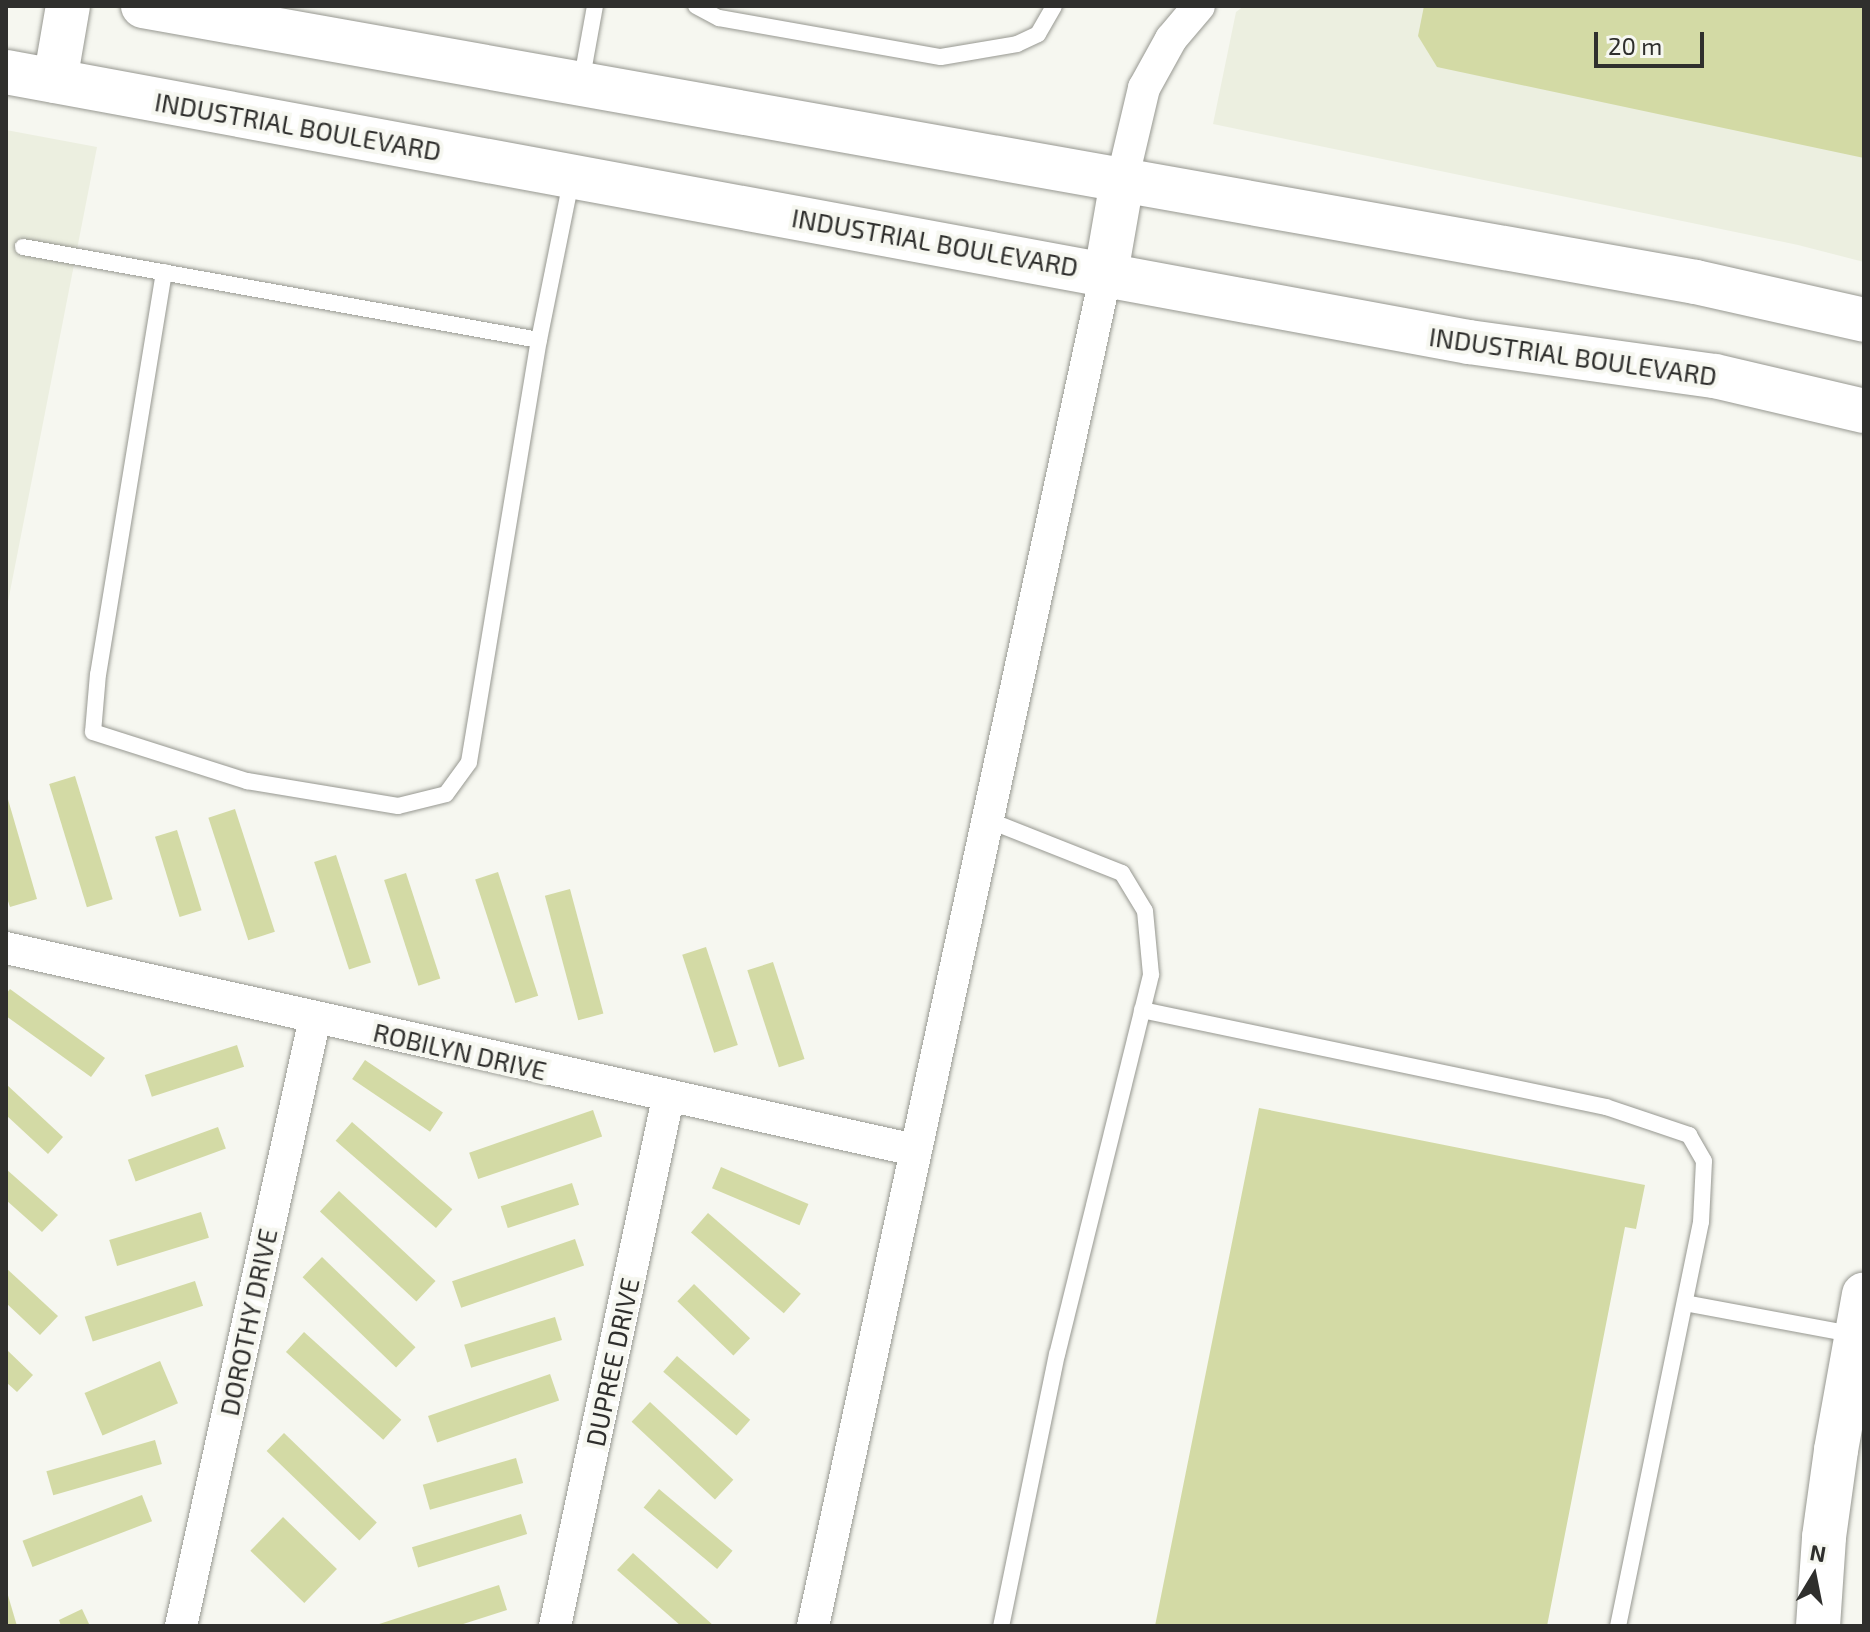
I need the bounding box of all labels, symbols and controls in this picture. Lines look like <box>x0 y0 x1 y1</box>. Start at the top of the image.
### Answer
scale bar <box>1598 16 1708 66</box>
text: 20 m <box>1608 31 1662 60</box>
street label: INDUSTRIAL BOULEVARD <box>152 85 444 167</box>
street label: INDUSTRIAL BOULEVARD <box>789 201 1081 283</box>
street label: INDUSTRIAL BOULEVARD <box>1427 320 1719 392</box>
street label: ROBILYN DRIVE <box>370 1016 550 1086</box>
street label: DOROTHY DRIVE <box>213 1225 283 1419</box>
street label: DUPREE DRIVE <box>579 1275 645 1449</box>
north arrow <box>1774 1536 1854 1616</box>
text: N <box>1808 1538 1828 1567</box>

